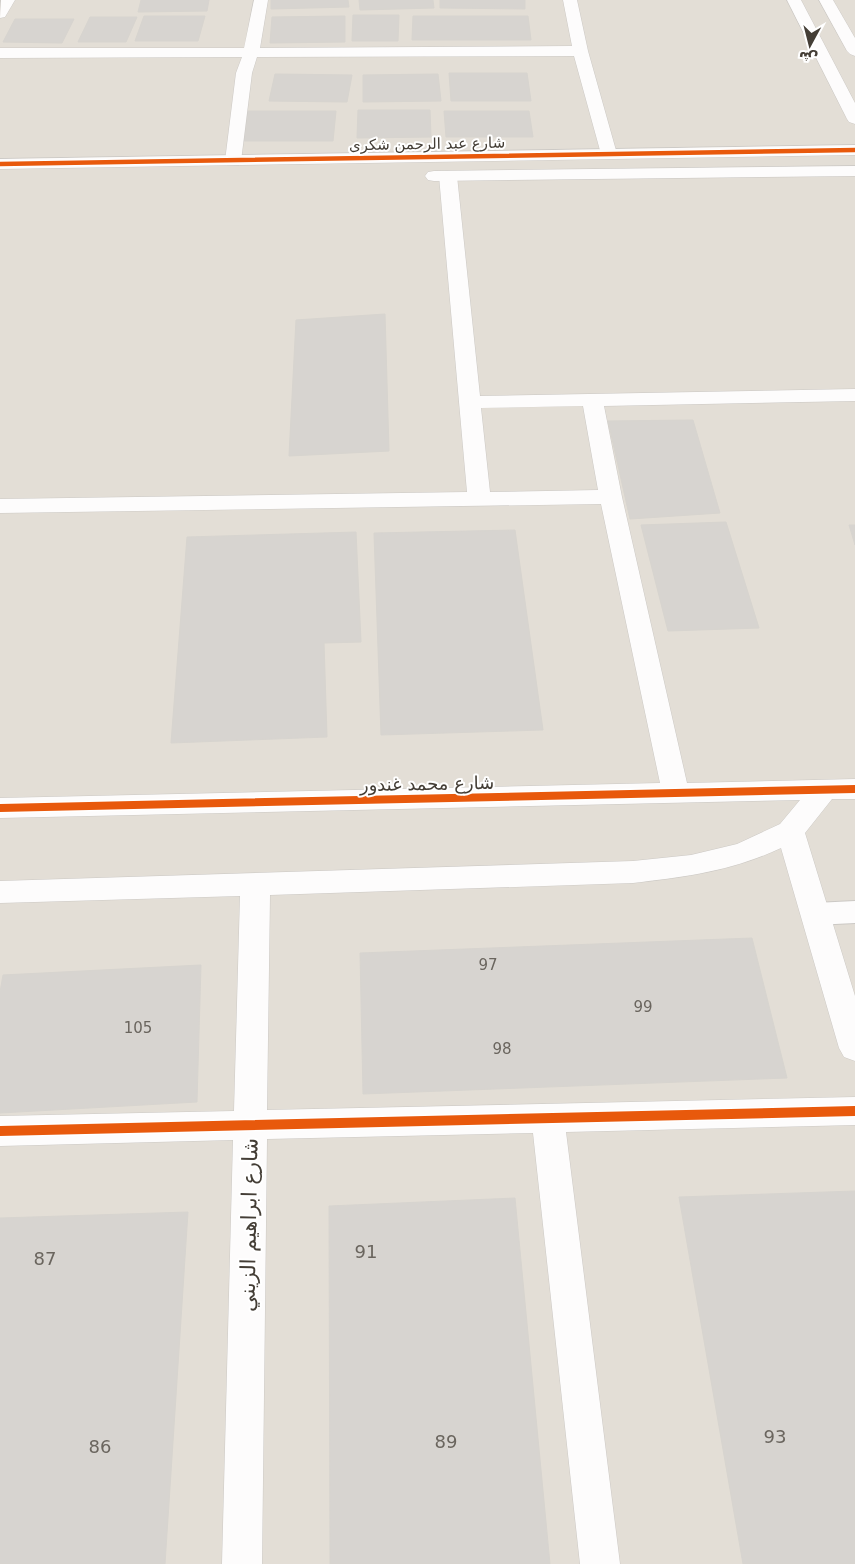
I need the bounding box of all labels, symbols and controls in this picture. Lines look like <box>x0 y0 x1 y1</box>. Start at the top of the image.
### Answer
north arrow <box>785 20 835 70</box>
text: ش <box>798 49 819 67</box>
street label: شارع عبد الرحمن شكرى <box>349 134 505 154</box>
street label: شارع محمد غندور <box>359 772 494 796</box>
house number: 97 <box>478 956 498 974</box>
house number: 99 <box>633 998 653 1016</box>
house number: 105 <box>124 1019 152 1037</box>
house number: 98 <box>492 1040 512 1058</box>
street label: شارع ابراهيم الزيني <box>235 1138 264 1312</box>
house number: 91 <box>355 1241 377 1262</box>
house number: 87 <box>34 1248 56 1269</box>
house number: 93 <box>764 1426 786 1447</box>
house number: 89 <box>435 1431 457 1452</box>
house number: 86 <box>89 1436 111 1457</box>

